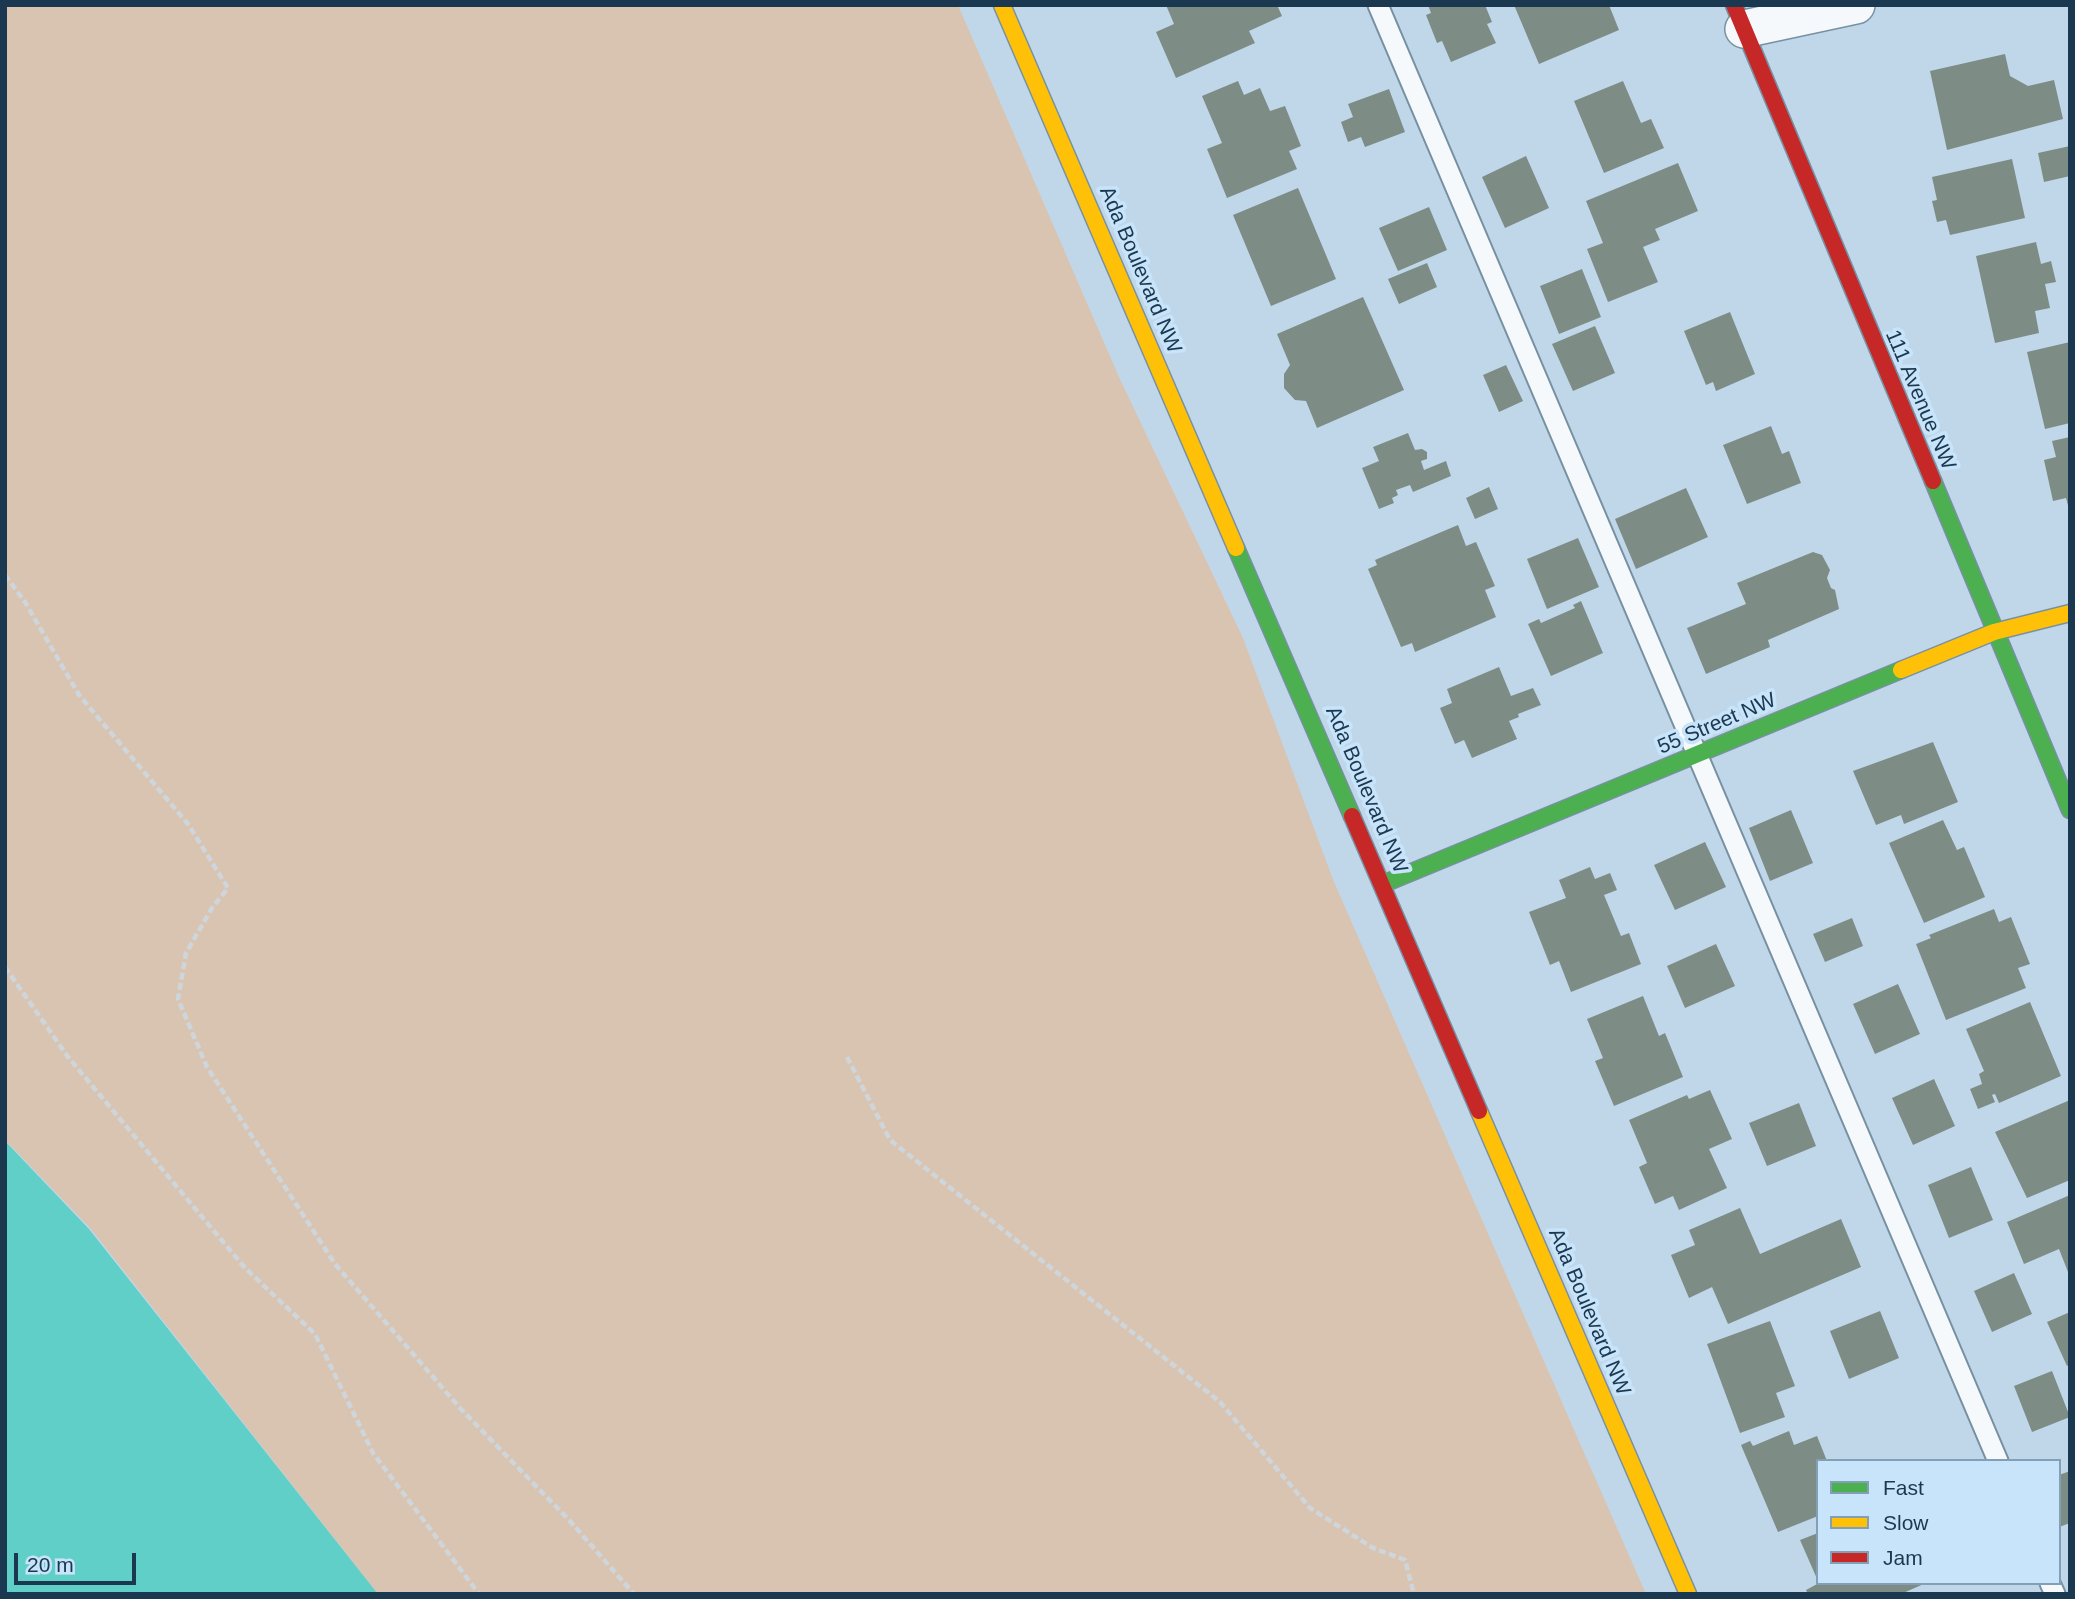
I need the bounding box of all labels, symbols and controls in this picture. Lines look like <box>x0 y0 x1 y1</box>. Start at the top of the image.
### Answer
street label: Ada Boulevard NW <box>1094 183 1186 357</box>
street label: 111 Avenue NW <box>1879 326 1961 474</box>
street label: 55 Street NW <box>1654 688 1780 760</box>
street label: Ada Boulevard NW <box>1320 703 1412 877</box>
street label: Ada Boulevard NW <box>1543 1225 1635 1399</box>
legend <box>1816 1459 2061 1585</box>
text: Fast <box>1883 1476 1924 1499</box>
text: Slow <box>1883 1511 1929 1534</box>
scale bar <box>18 1540 140 1584</box>
text: Jam <box>1883 1546 1923 1569</box>
text: 20 m <box>27 1553 74 1576</box>

